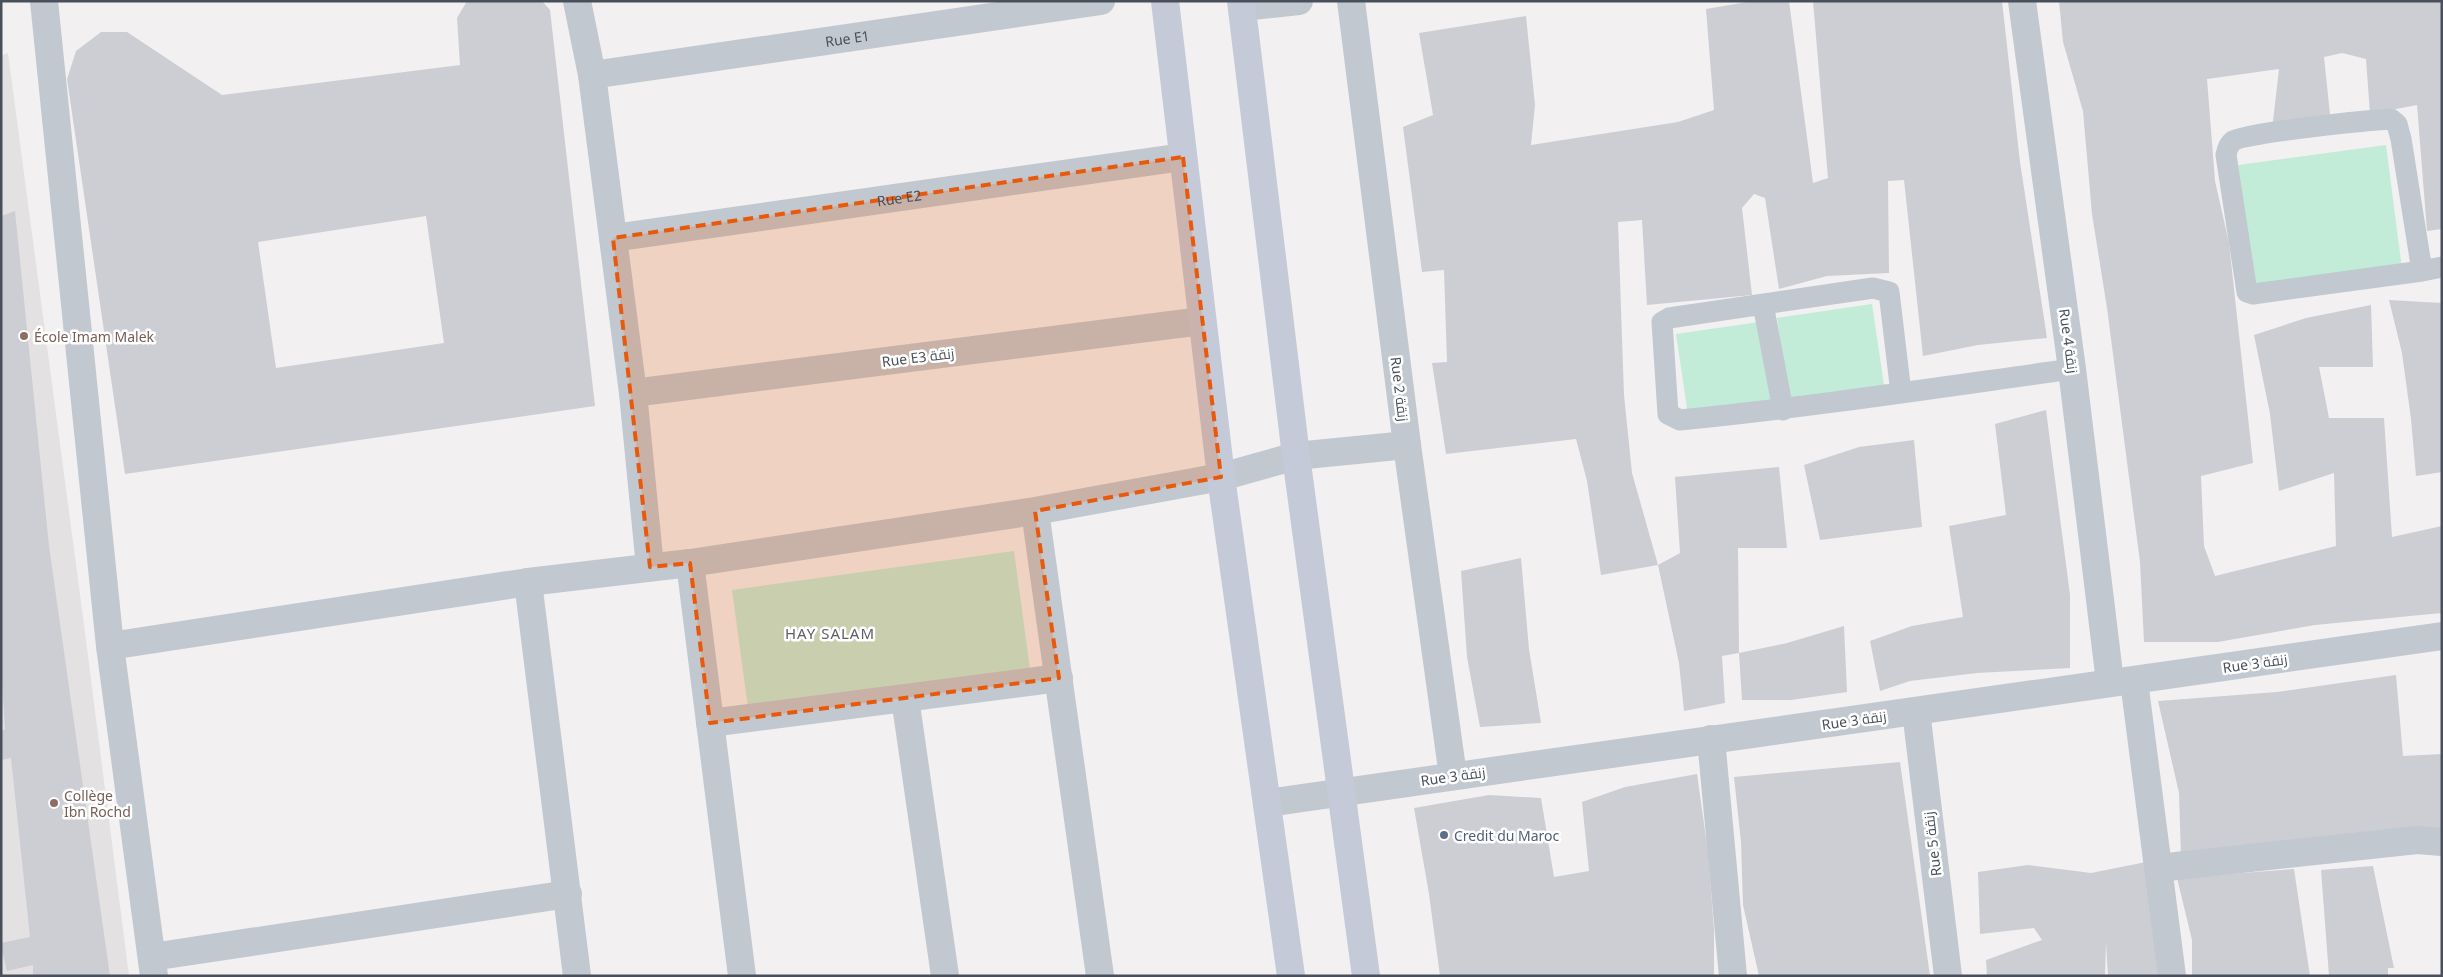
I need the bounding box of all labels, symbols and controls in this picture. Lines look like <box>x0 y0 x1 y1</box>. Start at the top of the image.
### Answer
street label: Rue E1 <box>824 25 871 51</box>
street label: Rue E2 <box>876 185 923 210</box>
street label: Rue 4 زنقة <box>2055 307 2083 375</box>
place label: École Imam Malek <box>34 327 155 346</box>
marker: École Imam Malek <box>18 330 30 342</box>
street label: Rue E3 زنقة <box>881 343 955 371</box>
street label: Rue 2 زنقة <box>1387 356 1413 422</box>
district label: HAY SALAM <box>785 623 875 643</box>
street label: Rue 3 زنقة <box>2221 649 2289 677</box>
street label: Rue 3 زنقة <box>1820 706 1888 734</box>
street label: Rue 3 زنقة <box>1419 762 1487 790</box>
place label: Collège Ibn Rochd <box>64 786 131 821</box>
marker: Collège Ibn Rochd <box>48 797 60 809</box>
street label: Rue 5 زنقة <box>1919 811 1945 877</box>
place label: Credit du Maroc <box>1454 826 1560 845</box>
marker: Credit du Maroc <box>1438 829 1450 841</box>

